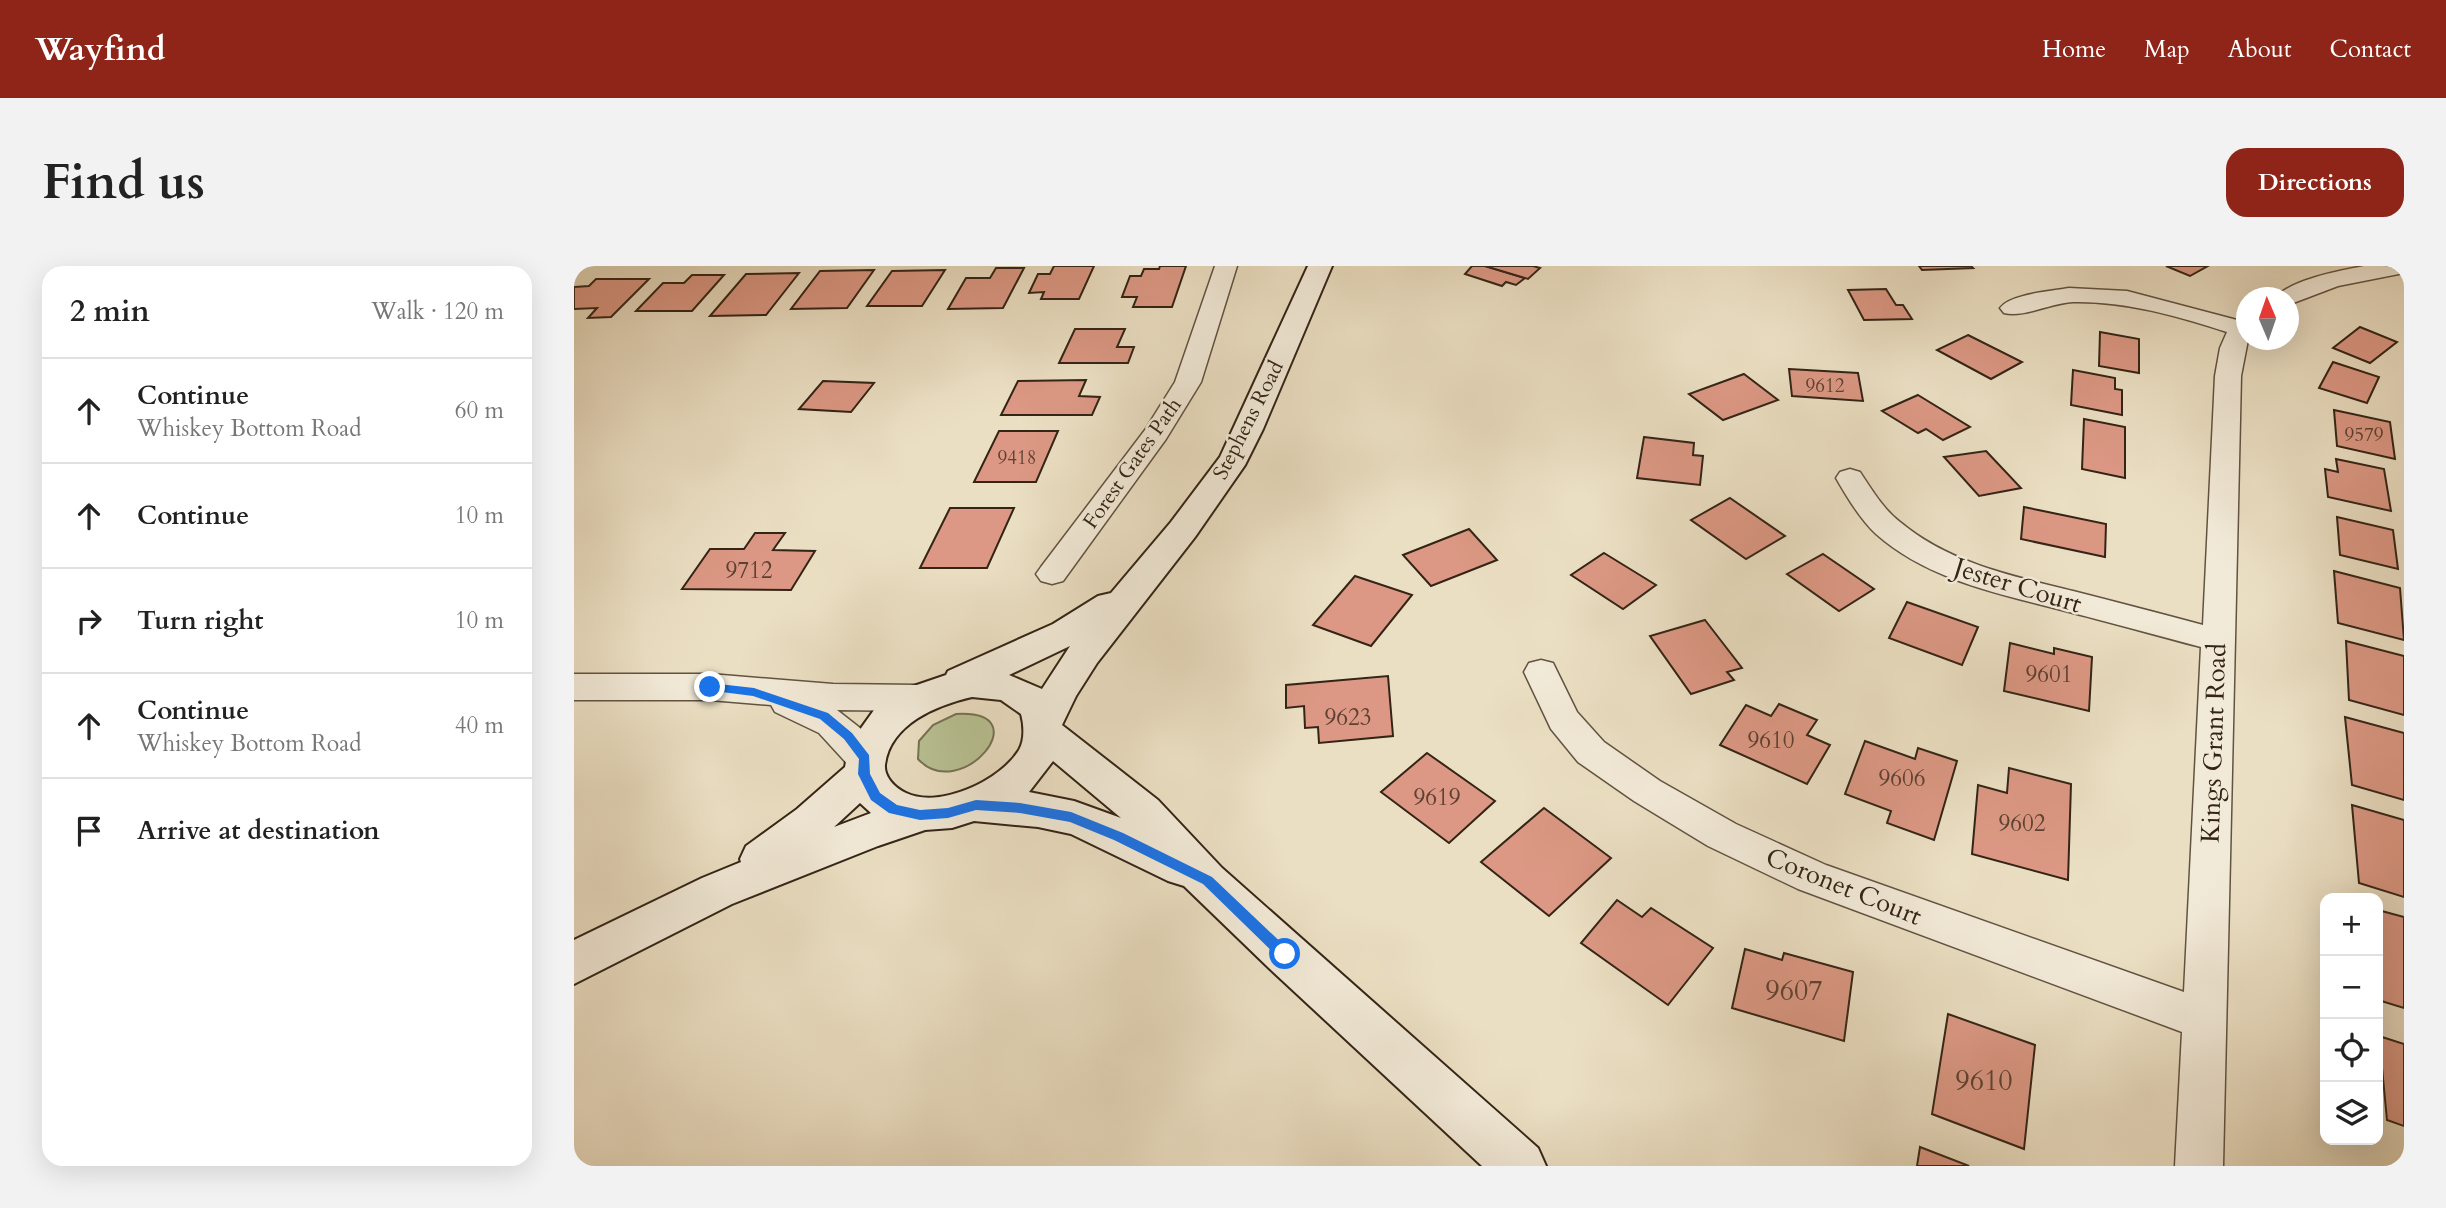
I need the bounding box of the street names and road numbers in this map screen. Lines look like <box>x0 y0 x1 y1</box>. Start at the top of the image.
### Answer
street label: Stephens Road <box>1206 356 1291 485</box>
street label: Forest Gates Path <box>1076 392 1189 535</box>
street label: Jester Court <box>1946 548 2086 621</box>
street label: Kings Grant Road <box>2193 642 2234 844</box>
street label: Coronet Court <box>1761 839 1927 934</box>

